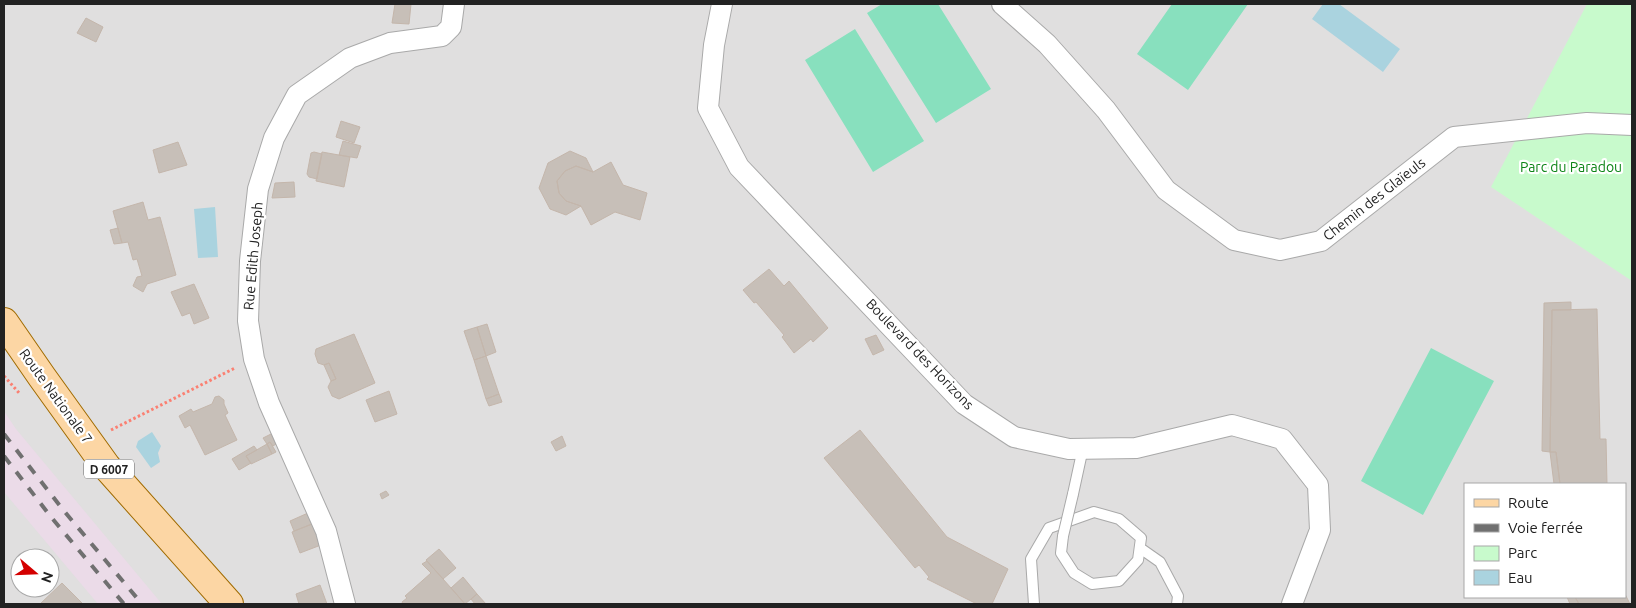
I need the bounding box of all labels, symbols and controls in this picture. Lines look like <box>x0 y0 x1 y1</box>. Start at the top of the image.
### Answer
street label: Chemin des Glaïeuls <box>1320 154 1428 244</box>
park label: Parc du Paradou <box>1520 159 1622 175</box>
street label: Rue Edith Joseph <box>240 201 266 311</box>
street label: Boulevard des Horizons <box>863 295 977 413</box>
street label: Route Nationale 7 <box>16 345 96 447</box>
road number: D 6007 <box>84 459 134 478</box>
legend <box>1464 483 1626 598</box>
text: Route <box>1508 494 1549 511</box>
text: Voie ferrée <box>1508 519 1583 536</box>
text: Parc <box>1508 544 1537 561</box>
north arrow <box>10 548 60 598</box>
text: Eau <box>1508 569 1533 586</box>
text: N <box>38 570 57 585</box>

